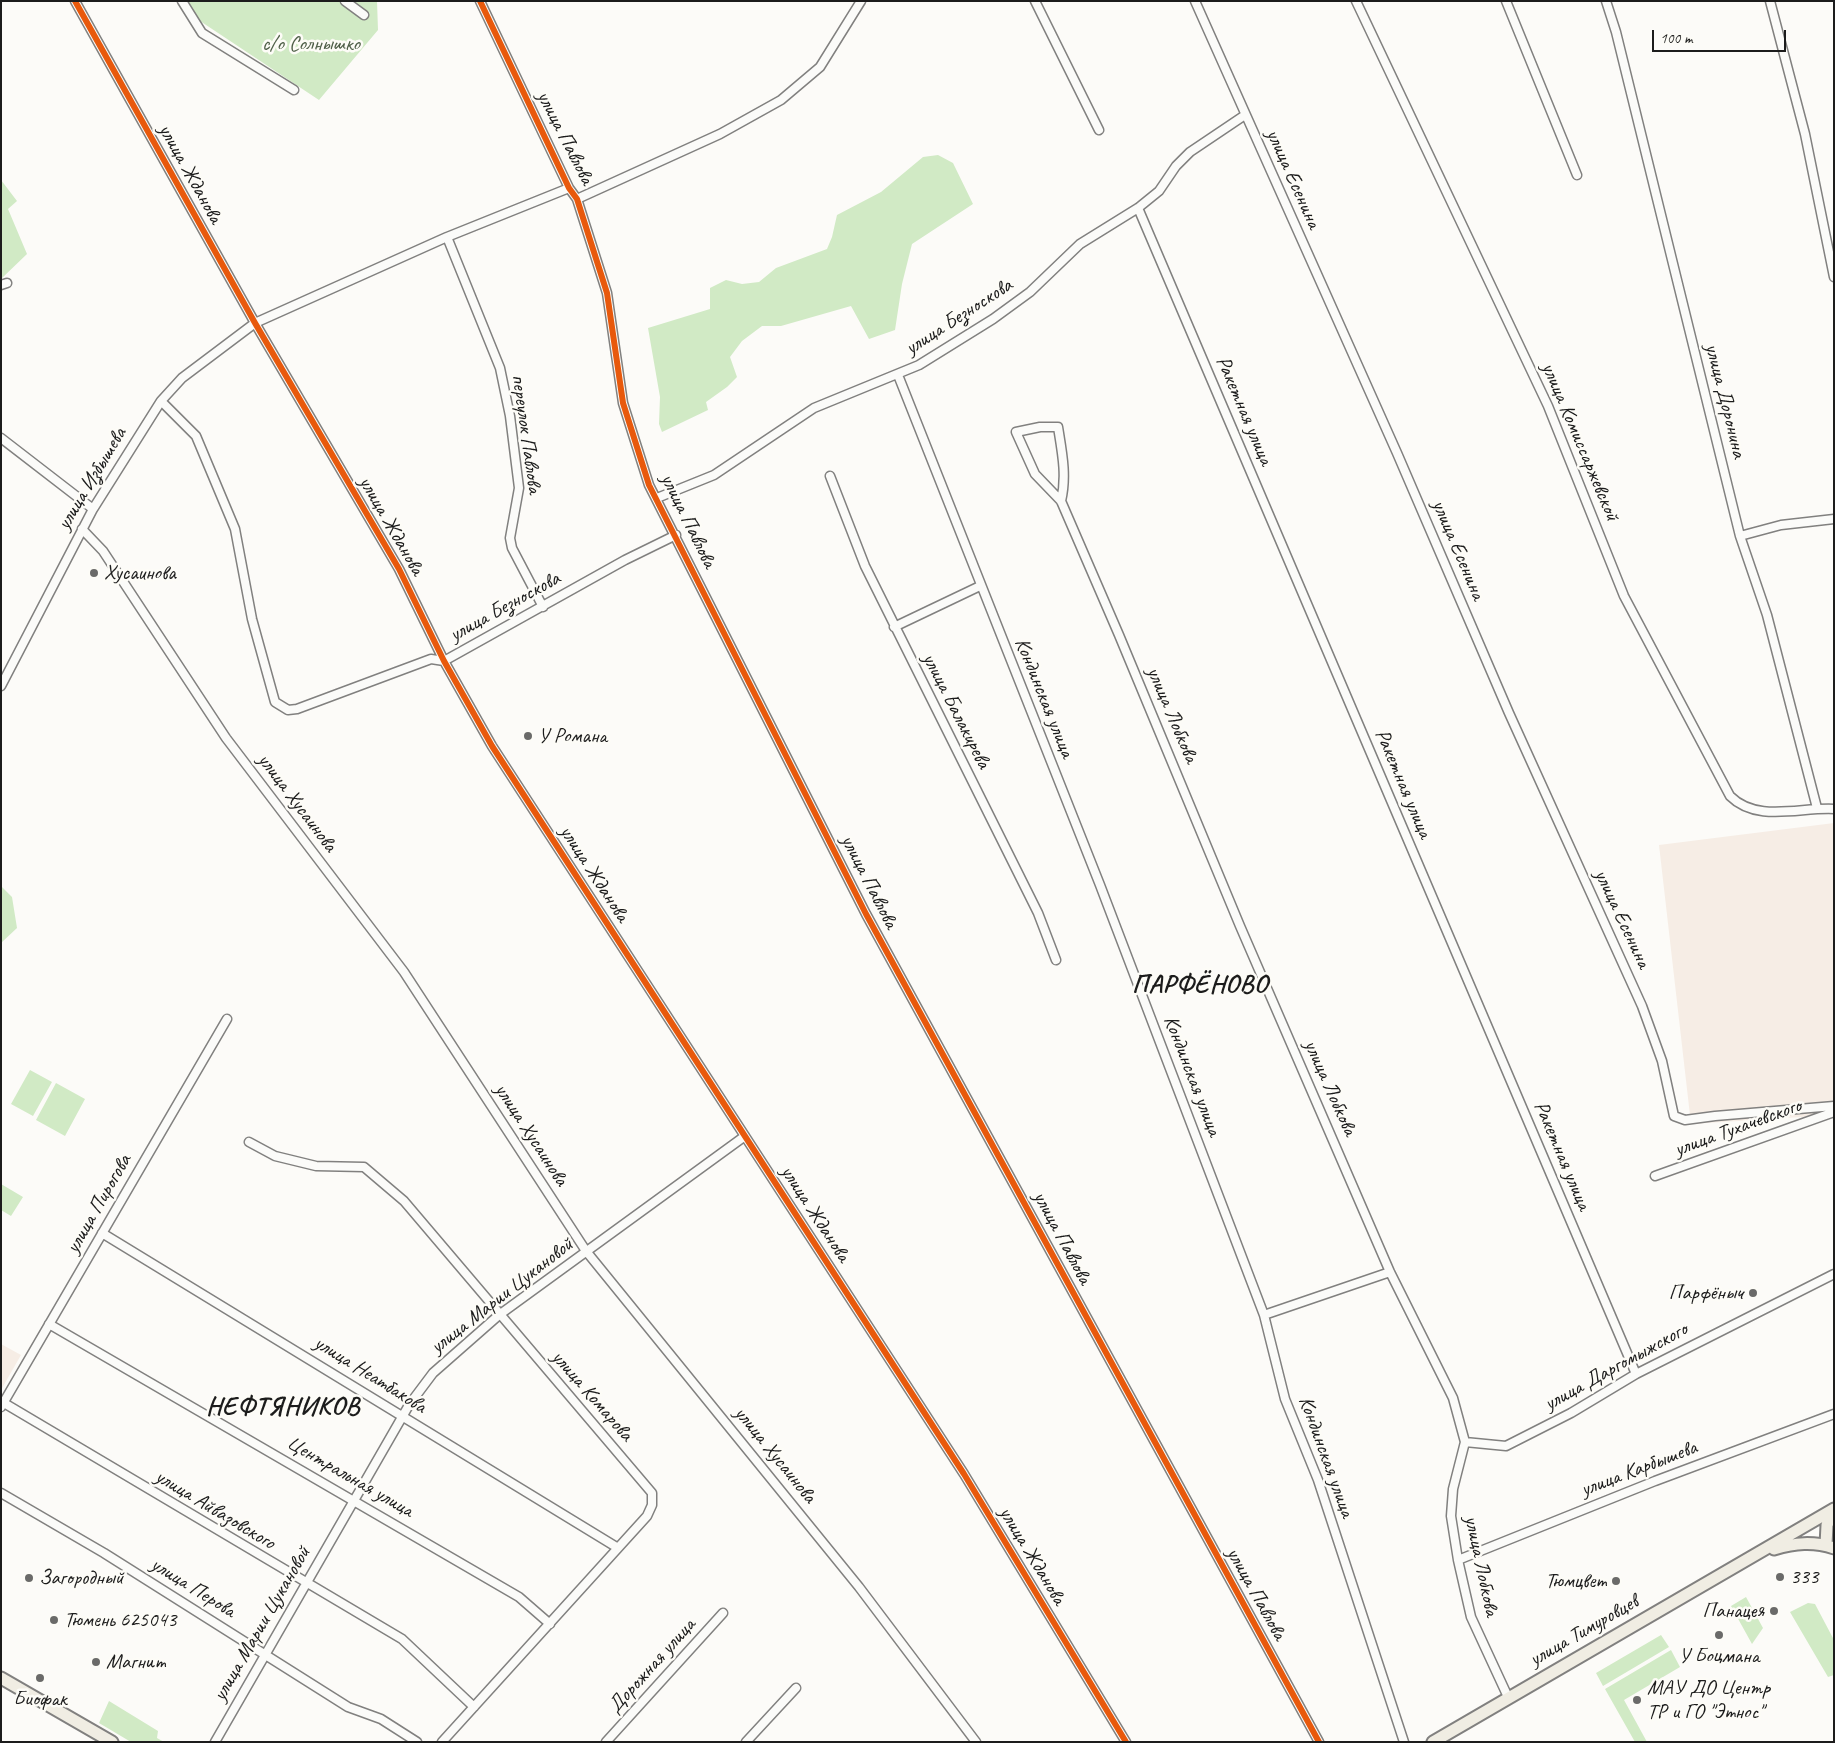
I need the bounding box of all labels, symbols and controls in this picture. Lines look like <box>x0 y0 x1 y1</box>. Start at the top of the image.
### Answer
scale bar <box>1655 20 1789 52</box>
text: 100 m <box>1660 29 1692 48</box>
park label: с/о Солнышко <box>262 31 360 57</box>
street label: улица Павлова <box>531 87 599 189</box>
street label: улица Жданова <box>152 120 228 228</box>
street label: улица Есенина <box>1260 125 1326 233</box>
street label: улица Безноскова <box>901 273 1017 361</box>
street label: улица Доронина <box>1699 341 1751 461</box>
street label: Ракетная улица <box>1210 353 1278 469</box>
street label: улица Комиссаржевской <box>1535 359 1625 525</box>
street label: переулок Павлова <box>505 373 547 495</box>
street label: улица Избышева <box>52 423 132 535</box>
street label: улица Павлова <box>654 470 722 572</box>
street label: улица Жданова <box>353 472 429 580</box>
street label: улица Есенина <box>1426 496 1490 604</box>
place label: Хусаинова <box>104 560 176 586</box>
street label: улица Безноскова <box>445 566 565 648</box>
marker: Хусаинова <box>88 567 100 579</box>
street label: Кондинская улица <box>1009 634 1079 762</box>
street label: улица Балакирева <box>916 649 996 773</box>
street label: улица Лобкова <box>1140 663 1204 767</box>
place label: У Романа <box>538 723 607 749</box>
street label: Ракетная улица <box>1369 726 1437 842</box>
marker: У Романа <box>522 730 534 742</box>
street label: улица Хусаинова <box>252 749 342 857</box>
street label: улица Жданова <box>553 821 635 927</box>
street label: улица Павлова <box>835 831 903 933</box>
street label: улица Есенина <box>1588 866 1656 972</box>
district label: ПАРФЁНОВО <box>1126 969 1274 1001</box>
street label: Кондинская улица <box>1157 1012 1227 1140</box>
street label: улица Лобкова <box>1298 1036 1362 1140</box>
street label: улица Хусаинова <box>489 1079 573 1191</box>
street label: улица Тухачевского <box>1671 1093 1805 1163</box>
street label: Ракетная улица <box>1528 1098 1596 1214</box>
street label: улица Пирогова <box>61 1150 137 1258</box>
street label: улица Жданова <box>774 1161 856 1267</box>
street label: улица Павлова <box>1027 1187 1097 1289</box>
street label: улица Марии Цукановой <box>425 1232 579 1360</box>
place label: Парфёныч <box>1669 1280 1743 1306</box>
marker: Парфёныч <box>1747 1287 1759 1299</box>
street label: улица Даргомыжского <box>1540 1317 1692 1417</box>
street label: улица Неатбакова <box>309 1331 431 1419</box>
street label: улица Комарова <box>546 1345 638 1447</box>
district label: НЕФТЯНИКОВ <box>200 1391 366 1423</box>
street label: Кондинская улица <box>1292 1393 1360 1521</box>
street label: улица Хусаинова <box>728 1402 822 1508</box>
street label: Центральная улица <box>282 1431 418 1523</box>
street label: улица Карбышева <box>1577 1435 1701 1503</box>
street label: улица Айвазовского <box>150 1464 280 1556</box>
street label: улица Жданова <box>993 1502 1071 1610</box>
street label: улица Лобкова <box>1458 1513 1504 1619</box>
street label: улица Марии Цукановой <box>207 1542 317 1706</box>
street label: улица Павлова <box>1220 1543 1292 1645</box>
street label: улица Перова <box>146 1552 240 1624</box>
place label: 333 <box>1790 1564 1818 1590</box>
place label: Загородный <box>39 1565 124 1591</box>
place label: Тюмцвет <box>1545 1568 1606 1594</box>
marker: 333 <box>1774 1571 1786 1583</box>
marker: Загородный <box>23 1572 35 1584</box>
marker: Тюмцвет <box>1610 1575 1622 1587</box>
street label: улица Тимуровцев <box>1525 1590 1643 1672</box>
place label: Панацея <box>1703 1598 1764 1624</box>
marker: Панацея <box>1768 1605 1780 1617</box>
place label: Тюмень 625043 <box>64 1607 176 1633</box>
street label: Дорожная улица <box>603 1613 701 1719</box>
marker: Тюмень 625043 <box>48 1614 60 1626</box>
marker: У Боцмана <box>1713 1629 1725 1641</box>
place label: У Боцмана <box>1679 1643 1759 1669</box>
place label: Магнит <box>106 1649 166 1675</box>
marker: Магнит <box>90 1656 102 1668</box>
marker: Биофак <box>34 1672 46 1684</box>
place label: МАУ ДО Центр ТР и ГО "Этнос" <box>1647 1675 1770 1725</box>
place label: Биофак <box>13 1686 67 1712</box>
marker: МАУ ДО Центр ТР и ГО "Этнос" <box>1631 1694 1643 1706</box>

